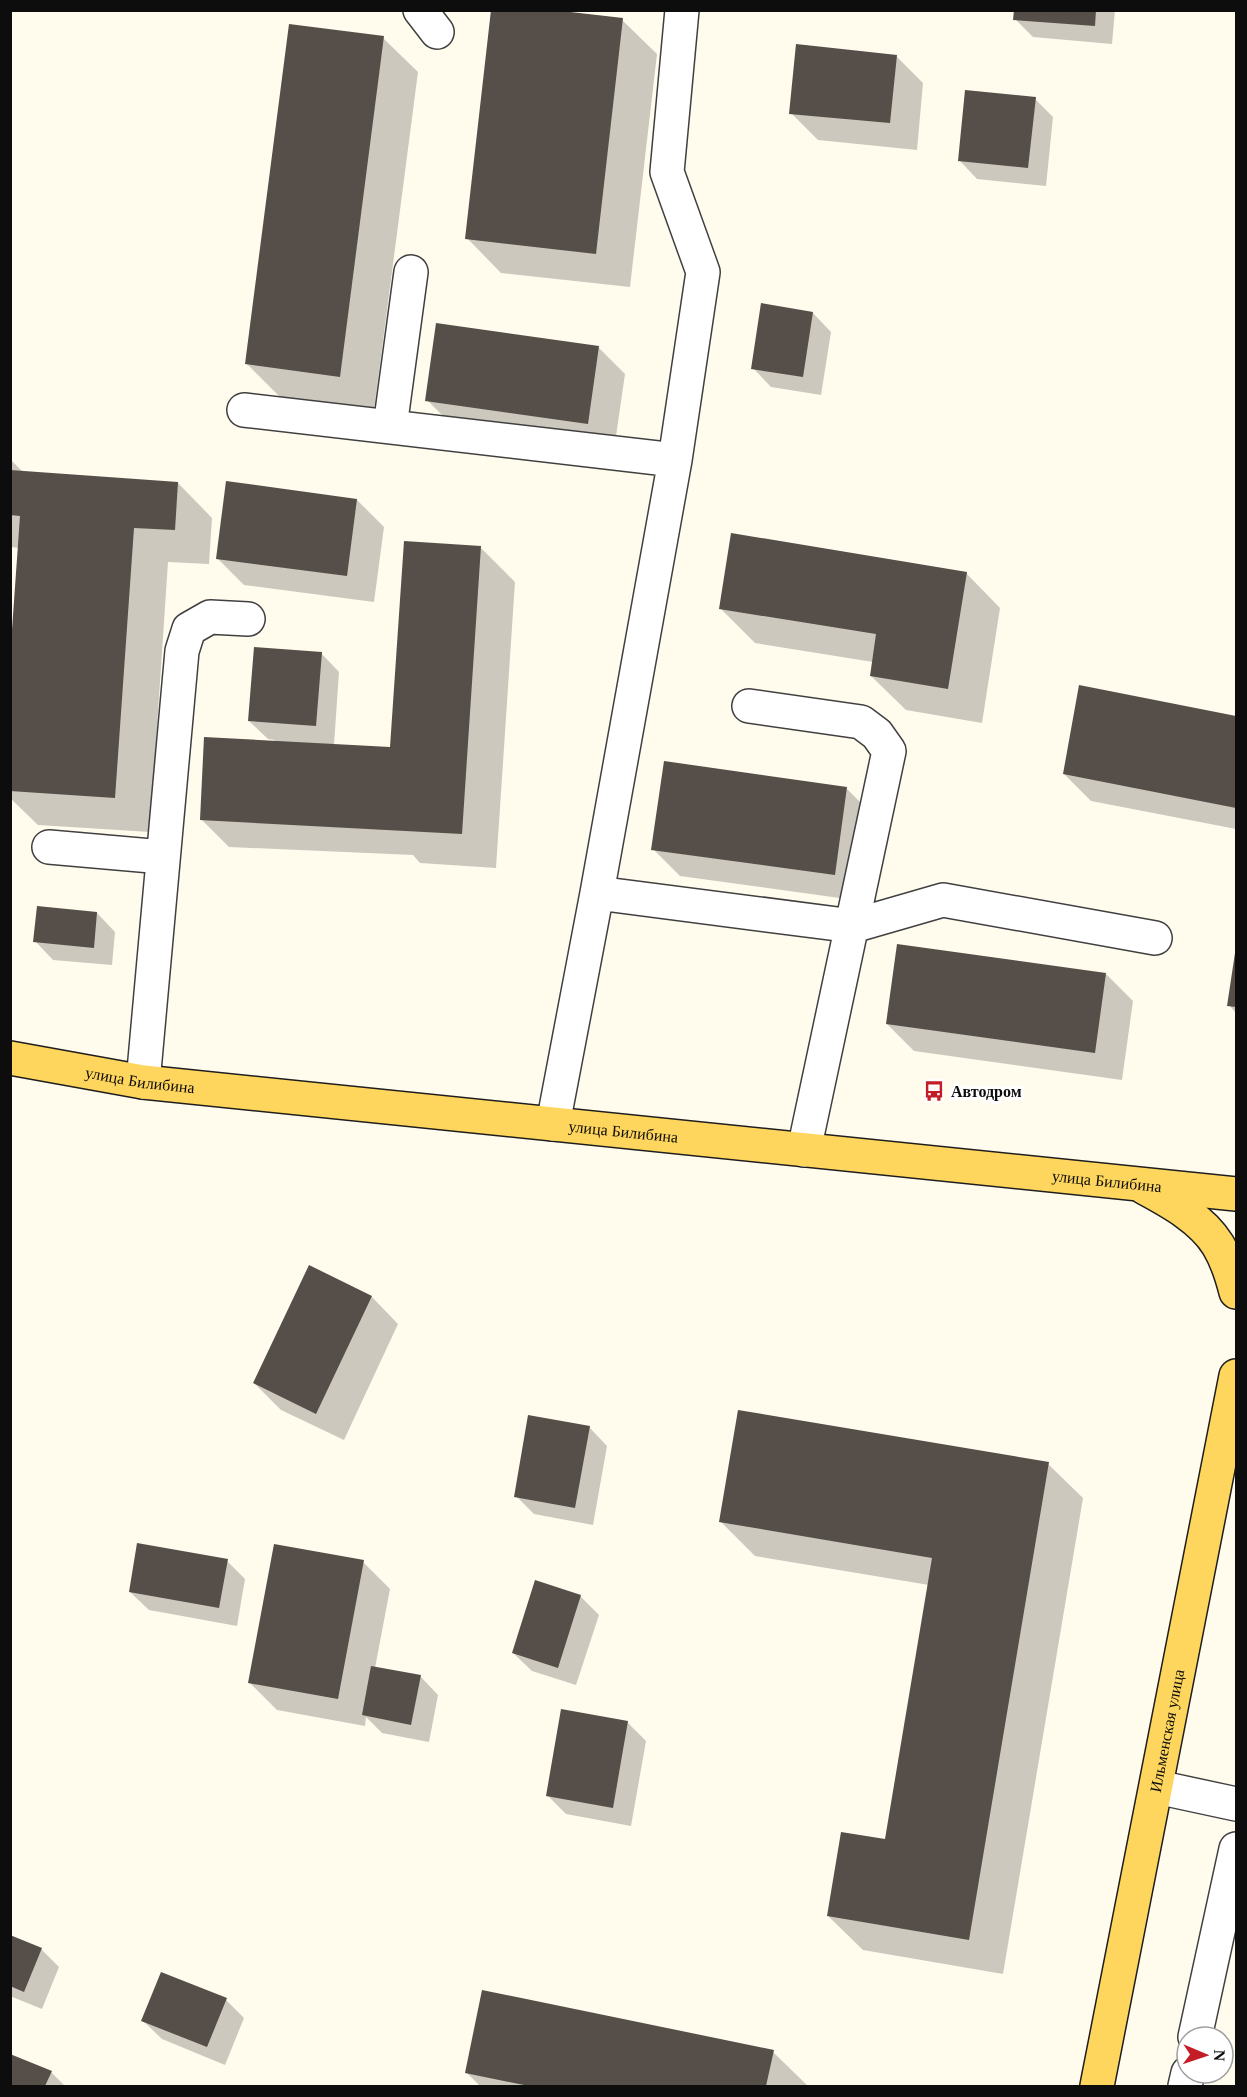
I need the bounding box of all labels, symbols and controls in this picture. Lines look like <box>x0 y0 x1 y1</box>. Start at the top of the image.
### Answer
street label: улица Билибина <box>84 1064 195 1096</box>
bus stop icon: Автодром <box>922 1079 946 1103</box>
place label: Автодром <box>951 1083 1022 1101</box>
street label: улица Билибина <box>568 1118 679 1146</box>
street label: улица Билибина <box>1051 1167 1162 1195</box>
street label: Ильменская улица <box>1147 1668 1187 1794</box>
north arrow <box>1175 2025 1235 2085</box>
text: N <box>1211 2049 1228 2062</box>

